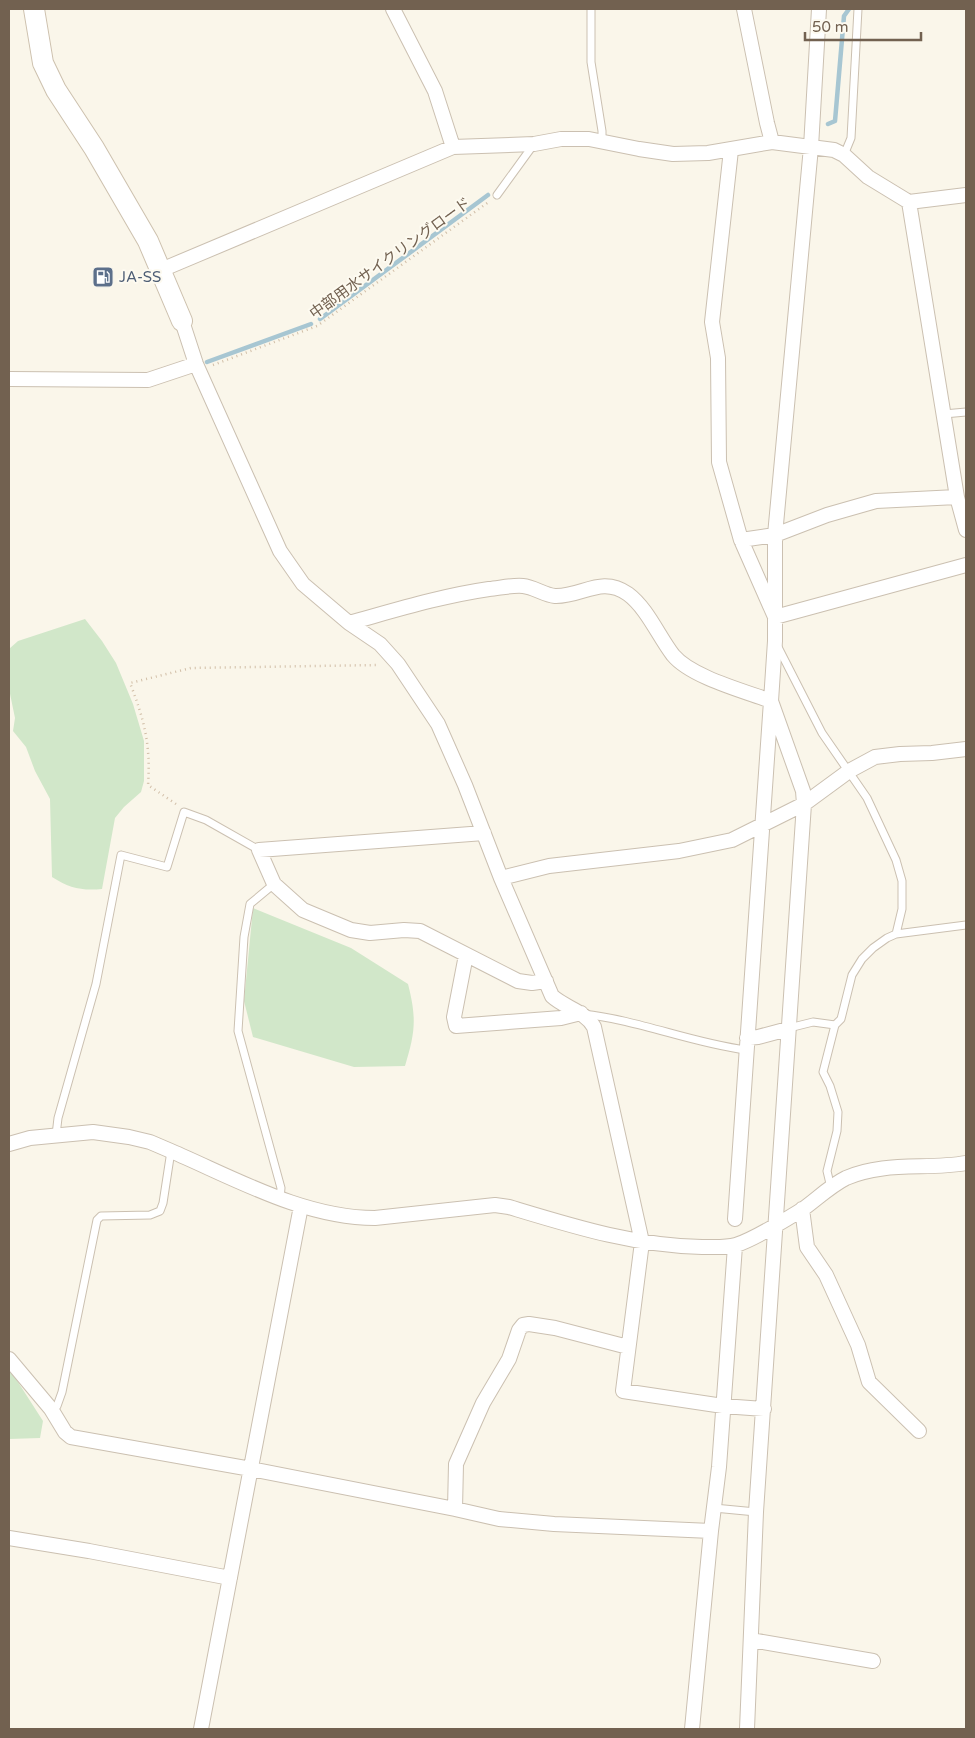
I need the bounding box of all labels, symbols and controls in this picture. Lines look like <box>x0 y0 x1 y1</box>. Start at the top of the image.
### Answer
scale bar <box>805 10 921 42</box>
text: 50 m <box>812 18 849 36</box>
street label: 中部用水サイクリングロード <box>306 193 474 323</box>
fuel station icon: JA-SS <box>91 265 115 289</box>
place label: JA-SS <box>119 268 161 286</box>

